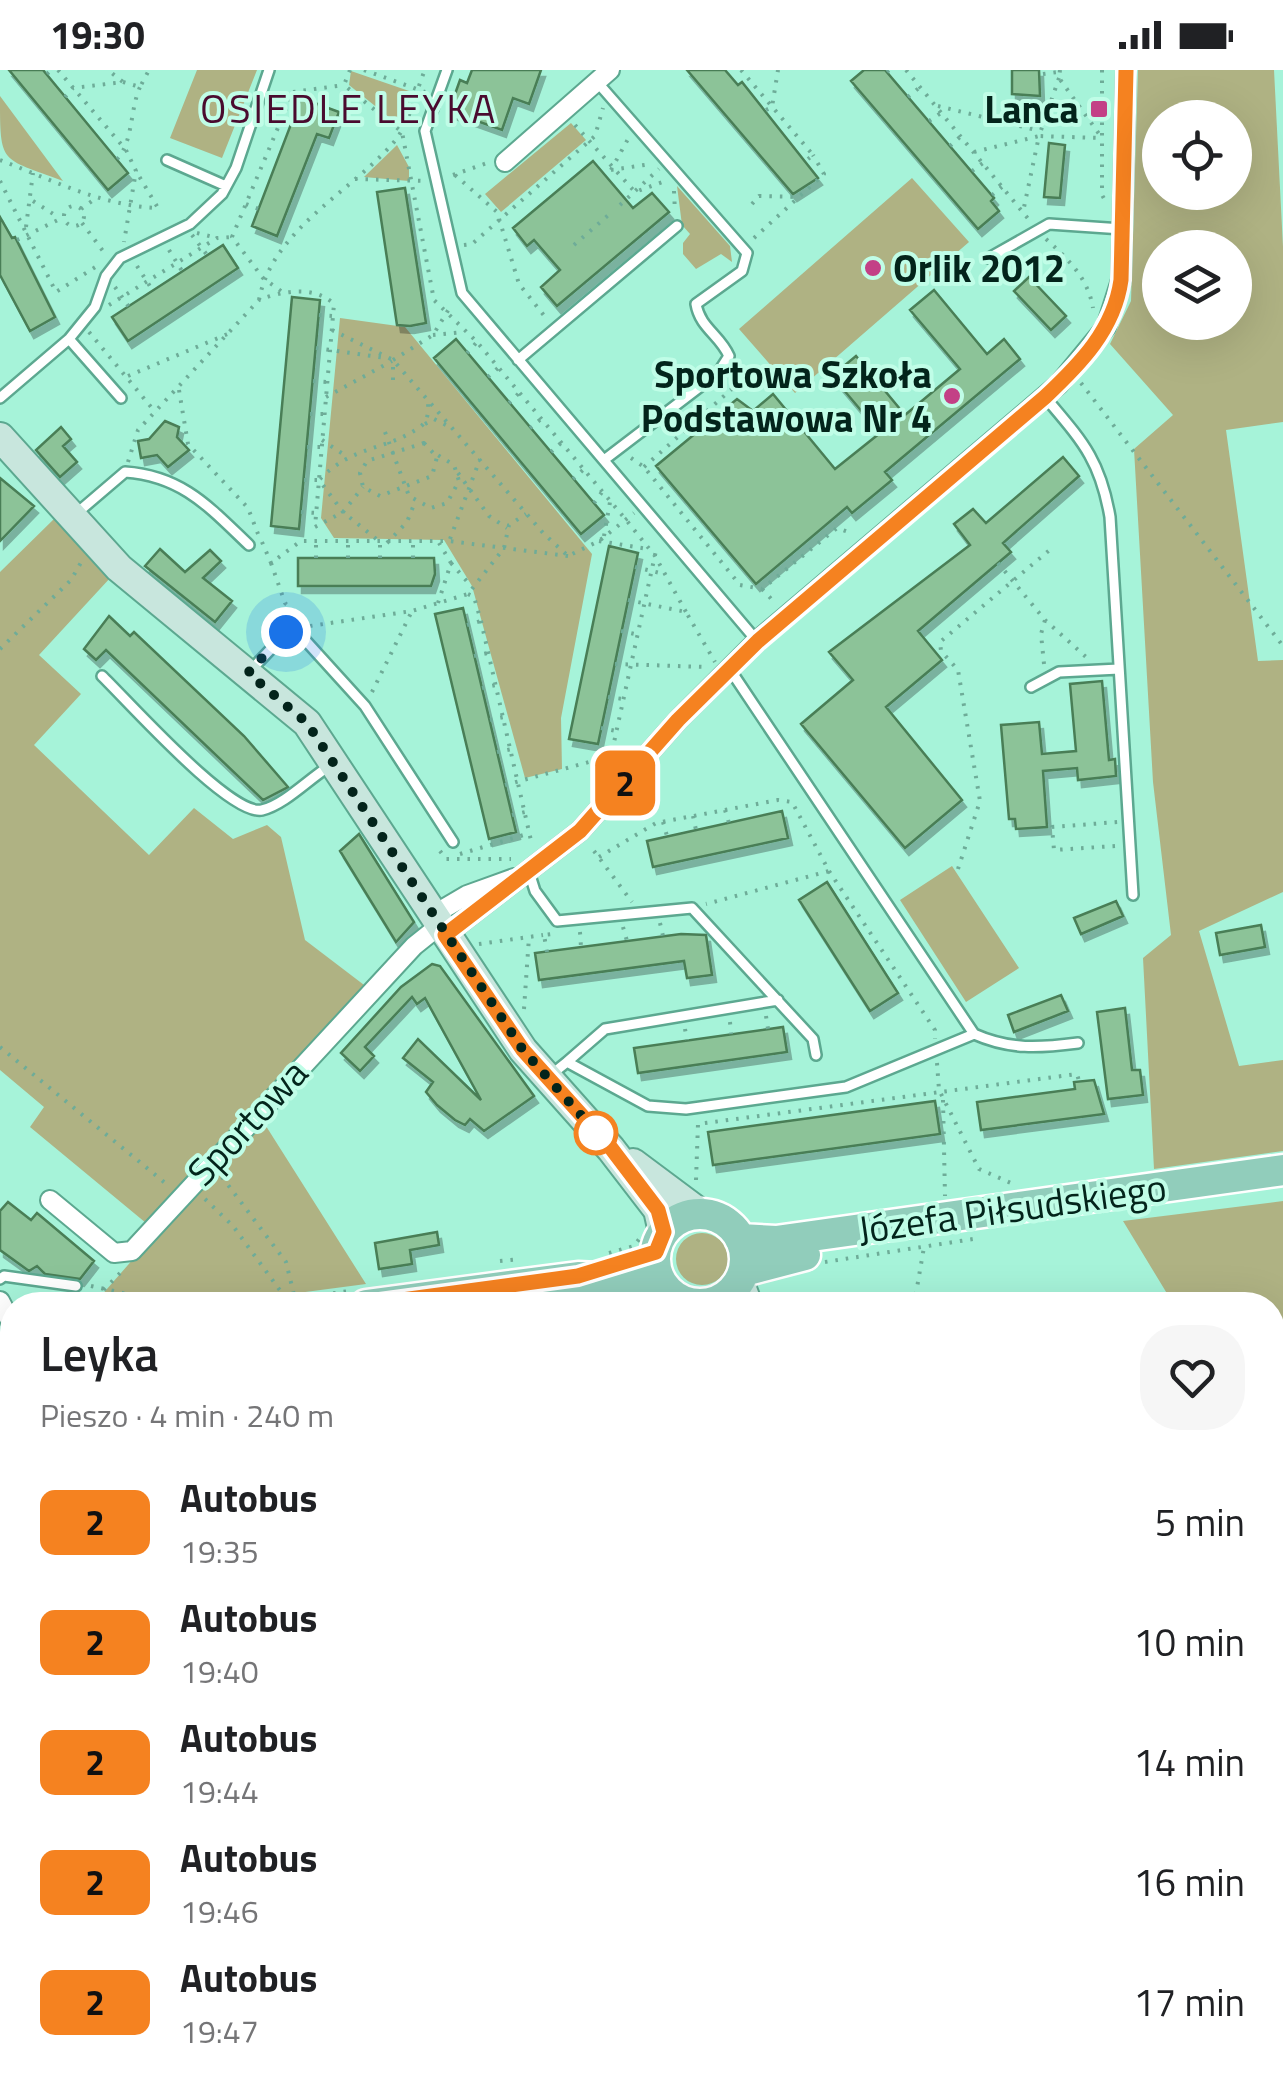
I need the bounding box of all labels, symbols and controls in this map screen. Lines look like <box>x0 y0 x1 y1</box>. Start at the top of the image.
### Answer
text: 19:30 <box>50 6 145 64</box>
district label: OSIEDLE LEYKA <box>200 78 498 139</box>
place label: Lanca <box>984 80 1079 138</box>
marker: Lanca <box>1088 98 1110 120</box>
map controls <box>1142 100 1252 340</box>
button: locate <box>1142 100 1252 210</box>
button: layers <box>1142 230 1252 340</box>
place label: Orlik 2012 <box>893 239 1065 297</box>
marker: Orlik 2012 <box>862 257 884 279</box>
place label: Sportowa Szkoła Podstawowa Nr 4 <box>641 345 932 447</box>
marker: Sportowa Szkoła Podstawowa Nr 4 <box>941 385 963 407</box>
your location <box>261 607 311 657</box>
line badge: 2 <box>592 750 658 816</box>
text: 2 <box>615 756 635 810</box>
street label: Sportowa <box>173 1046 321 1198</box>
unlabelled marker <box>575 1112 617 1154</box>
street label: Józefa Piłsudskiego <box>854 1158 1170 1258</box>
text: Leyka <box>40 1317 159 1390</box>
button: heart <box>1140 1325 1245 1430</box>
text: Pieszo · 4 min · 240 m <box>40 1391 334 1439</box>
text: Autobus <box>180 1469 318 1527</box>
text: 5 min <box>1155 1493 1245 1551</box>
text: 2 <box>85 1495 105 1549</box>
text: 19:35 <box>180 1527 259 1575</box>
text: Autobus <box>180 1589 318 1647</box>
text: 10 min <box>1134 1613 1245 1671</box>
text: 2 <box>85 1615 105 1669</box>
text: 19:40 <box>180 1647 259 1695</box>
text: Autobus <box>180 1709 318 1767</box>
text: 14 min <box>1134 1733 1245 1791</box>
text: 2 <box>85 1735 105 1789</box>
text: 19:44 <box>180 1767 259 1815</box>
text: Autobus <box>180 1829 318 1887</box>
text: 16 min <box>1134 1853 1245 1911</box>
text: 2 <box>85 1855 105 1909</box>
text: 19:46 <box>180 1887 259 1935</box>
text: Autobus <box>180 1949 318 2007</box>
text: 17 min <box>1134 1973 1245 2031</box>
text: 2 <box>85 1975 105 2029</box>
text: 19:47 <box>180 2007 259 2055</box>

